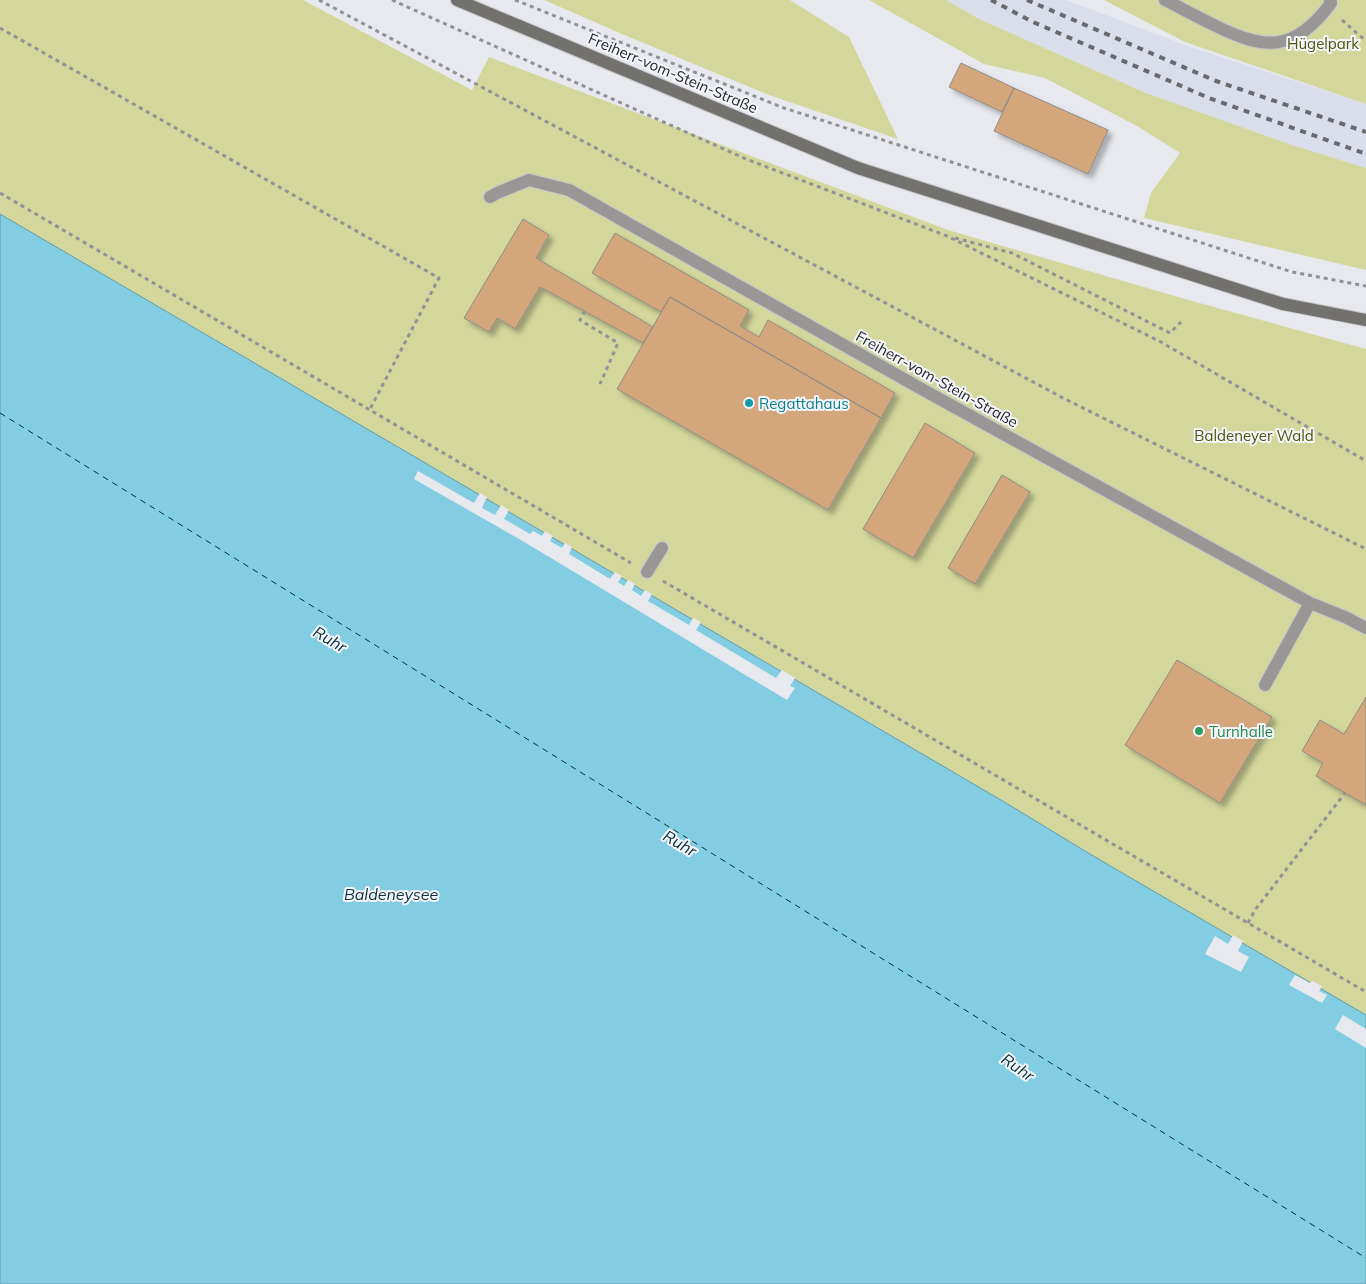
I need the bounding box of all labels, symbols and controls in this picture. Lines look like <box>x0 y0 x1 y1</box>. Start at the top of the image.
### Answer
street label: Freiherr-vom-Stein-Straße <box>585 29 761 117</box>
park label: Hügelpark <box>1287 34 1359 53</box>
street label: Freiherr-vom-Stein-Straße <box>853 326 1021 432</box>
place label: Regattahaus <box>759 394 849 413</box>
marker: Regattahaus <box>743 397 755 409</box>
park label: Baldeneyer Wald <box>1194 426 1314 445</box>
water label: Ruhr <box>310 621 351 657</box>
place label: Turnhalle <box>1209 722 1273 741</box>
marker: Turnhalle <box>1193 725 1205 737</box>
water label: Ruhr <box>660 825 701 861</box>
water label: Baldeneysee <box>344 884 438 904</box>
water label: Ruhr <box>998 1049 1039 1086</box>

